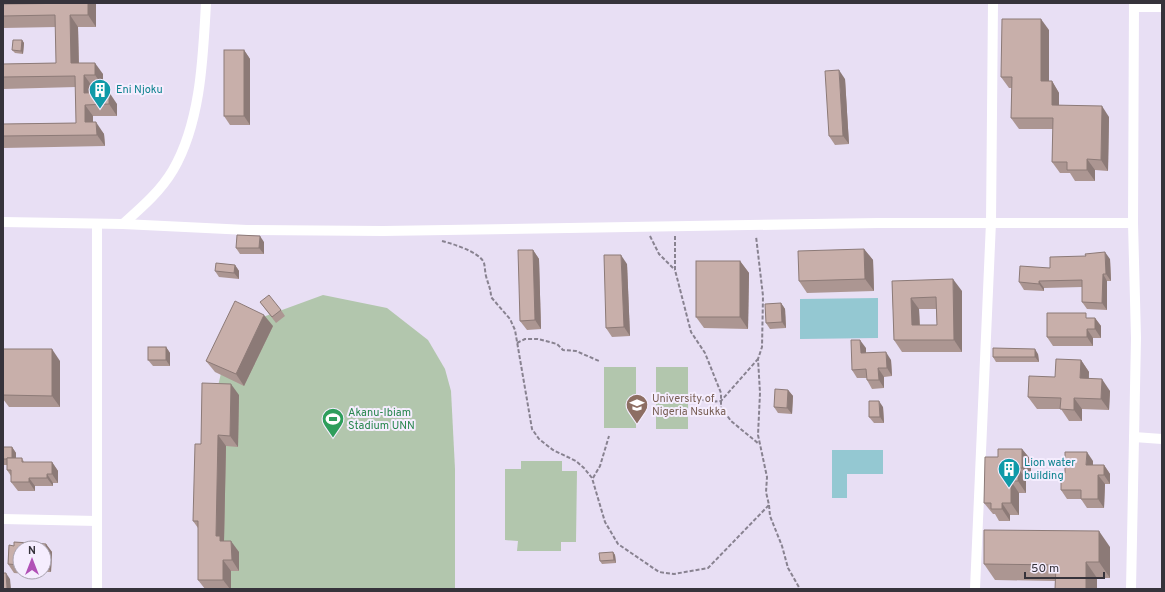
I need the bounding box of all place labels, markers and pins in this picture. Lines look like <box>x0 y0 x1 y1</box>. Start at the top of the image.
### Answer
building icon: Eni Njoku <box>87 77 113 110</box>
place label: Eni Njoku <box>116 83 163 97</box>
school or university icon: University of Nigeria Nsukka <box>624 392 650 425</box>
place label: University of Nigeria Nsukka <box>652 392 726 419</box>
sports icon: Akanu-Ibiam Stadium UNN <box>320 406 346 439</box>
place label: Akanu-Ibiam Stadium UNN <box>348 406 415 433</box>
building icon: Lion water building <box>996 456 1022 489</box>
place label: Lion water building <box>1024 456 1076 483</box>

